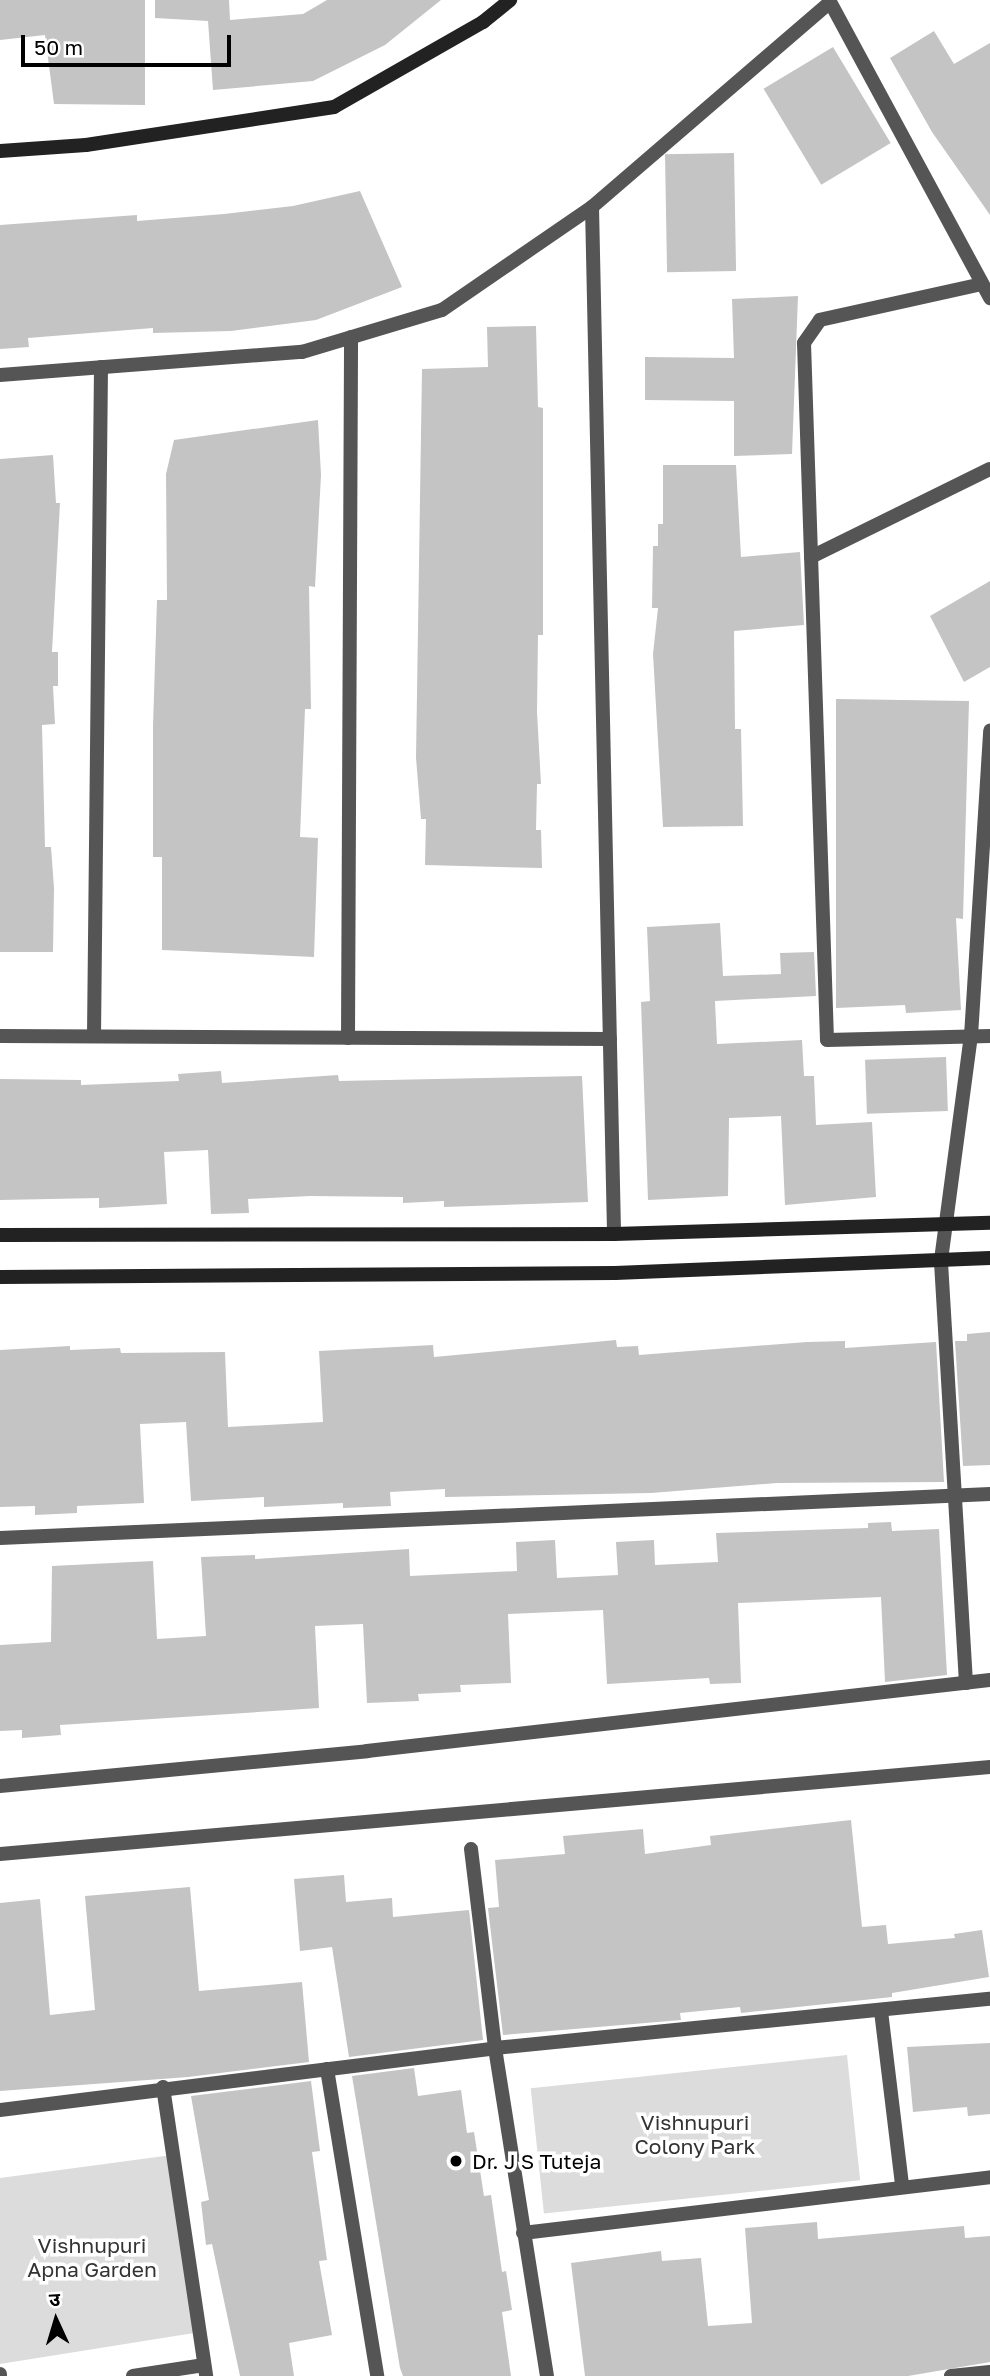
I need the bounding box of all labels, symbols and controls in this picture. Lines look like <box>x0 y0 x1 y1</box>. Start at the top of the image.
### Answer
scale bar <box>24 21 234 65</box>
text: 50 m <box>34 34 83 60</box>
park label: Vishnupuri Colony Park <box>635 2109 755 2159</box>
place label: Dr. J S Tuteja <box>472 2148 601 2174</box>
marker: Dr. J S Tuteja <box>446 2151 466 2171</box>
park label: Vishnupuri Apna Garden <box>27 2232 157 2282</box>
north arrow <box>21 2285 91 2355</box>
text: उ <box>48 2287 61 2310</box>

